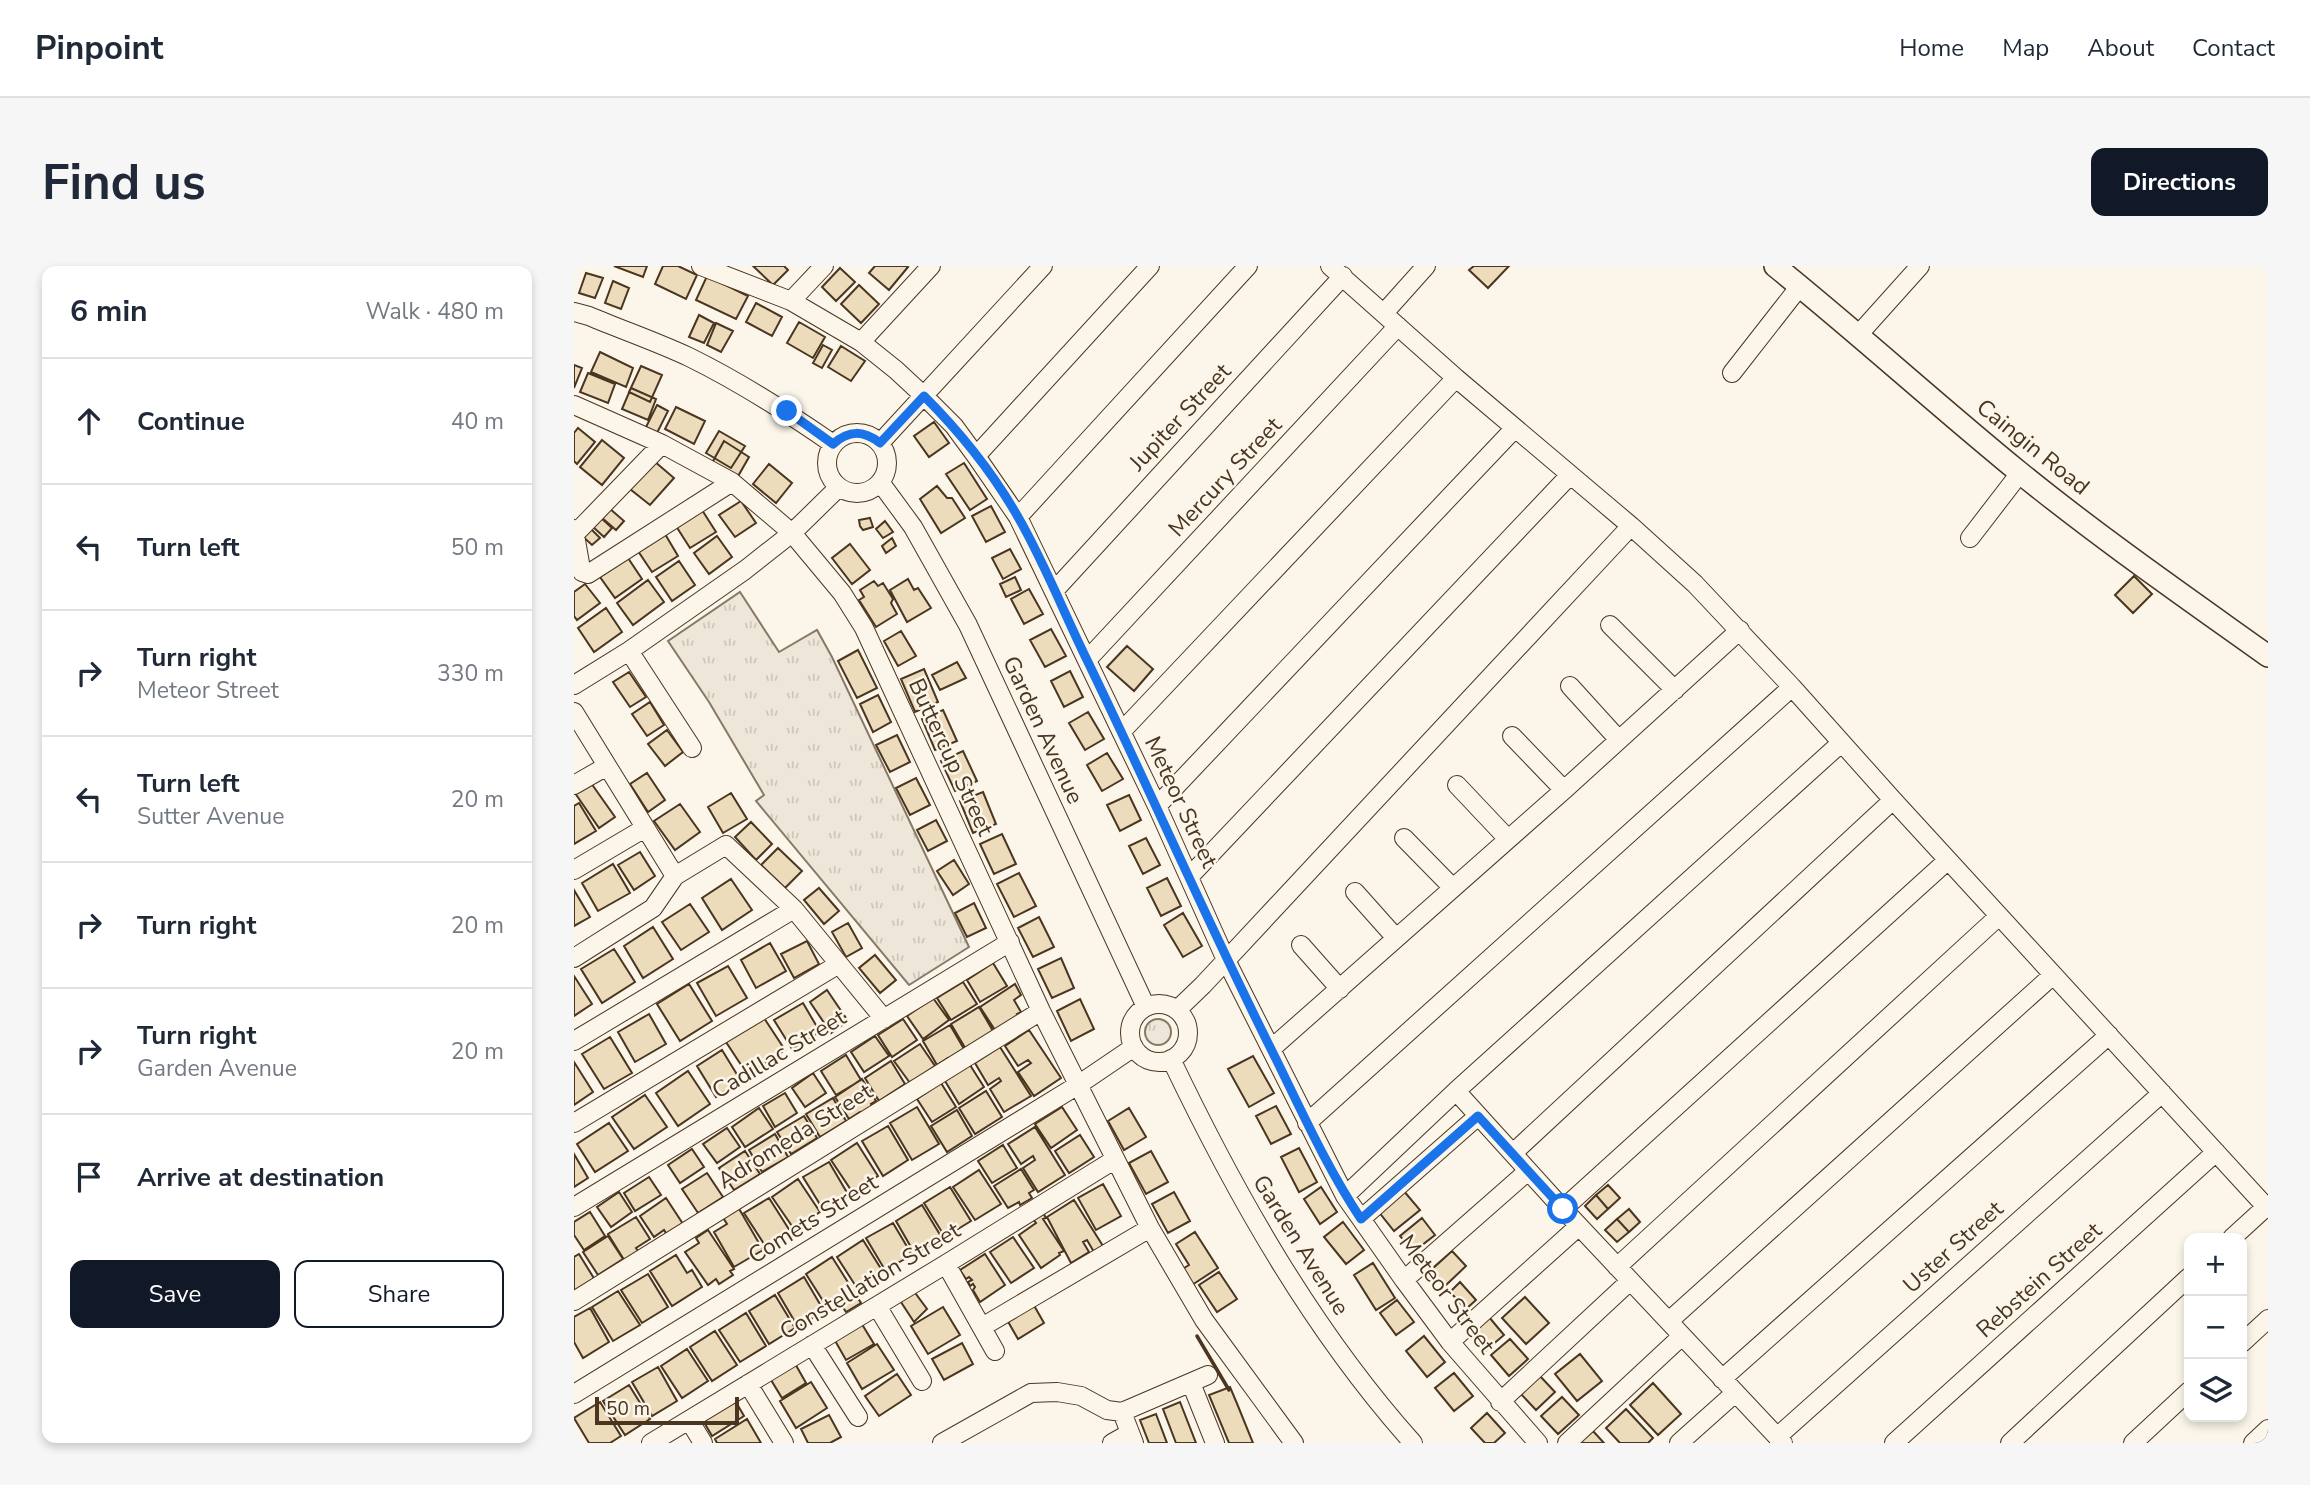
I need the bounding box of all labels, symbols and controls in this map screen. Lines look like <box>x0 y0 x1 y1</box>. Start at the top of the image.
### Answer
text: Pinpoint <box>35 26 163 71</box>
text: Home <box>1899 32 1964 64</box>
text: Map <box>2002 32 2049 64</box>
text: About <box>2087 32 2154 64</box>
text: Contact <box>2192 32 2275 64</box>
button: Directions <box>2091 148 2268 216</box>
text: Find us <box>42 149 206 216</box>
text: 6 min <box>70 291 148 332</box>
text: Walk · 480 m <box>365 296 504 327</box>
street label: Jupiter Street <box>1122 356 1238 478</box>
street label: Caingin Road <box>1970 392 2096 502</box>
route end <box>771 395 802 426</box>
icon: ahead <box>70 402 108 440</box>
text: Continue <box>137 404 245 439</box>
text: 40 m <box>451 406 504 437</box>
street label: Mercury Street <box>1162 410 1289 544</box>
icon: left <box>70 528 108 566</box>
text: Turn left <box>137 530 240 565</box>
text: 50 m <box>451 532 504 563</box>
text: Turn right <box>137 640 256 675</box>
street label: Garden Avenue <box>995 651 1091 809</box>
icon: right <box>70 654 108 692</box>
text: 330 m <box>437 658 504 689</box>
street label: Buttercup Street <box>901 673 1001 841</box>
text: Meteor Street <box>137 675 279 706</box>
street label: Meteor Street <box>1137 731 1225 874</box>
text: Turn left <box>137 766 240 801</box>
icon: left <box>70 780 108 818</box>
text: 20 m <box>451 784 504 815</box>
text: Sutter Avenue <box>137 801 284 832</box>
icon: right <box>70 906 108 944</box>
text: Turn right <box>137 908 256 943</box>
text: 20 m <box>451 910 504 941</box>
street label: Cadillac Street <box>706 1001 853 1106</box>
text: Turn right <box>137 1018 256 1053</box>
icon: right <box>70 1032 108 1070</box>
text: 20 m <box>451 1036 504 1067</box>
text: Garden Avenue <box>137 1053 297 1084</box>
street label: Adromeda Street <box>712 1075 879 1196</box>
icon: arrive <box>70 1158 108 1196</box>
text: Arrive at destination <box>137 1160 384 1195</box>
street label: Comets Street <box>742 1166 884 1271</box>
street label: Garden Avenue <box>1245 1169 1357 1321</box>
route start <box>1547 1193 1578 1224</box>
street label: Uster Street <box>1896 1193 2010 1300</box>
street label: Constellation Street <box>774 1214 967 1347</box>
street label: Rebstein Street <box>1970 1215 2109 1345</box>
street label: Meteor Street <box>1392 1228 1503 1361</box>
map controls <box>2184 1233 2247 1422</box>
button: + <box>2184 1233 2247 1296</box>
button: Save <box>70 1260 280 1328</box>
button: Share <box>294 1260 504 1328</box>
button: − <box>2184 1296 2247 1359</box>
button: layers <box>2184 1359 2247 1422</box>
scale bar <box>595 1394 738 1426</box>
text: 50 m <box>606 1396 650 1422</box>

